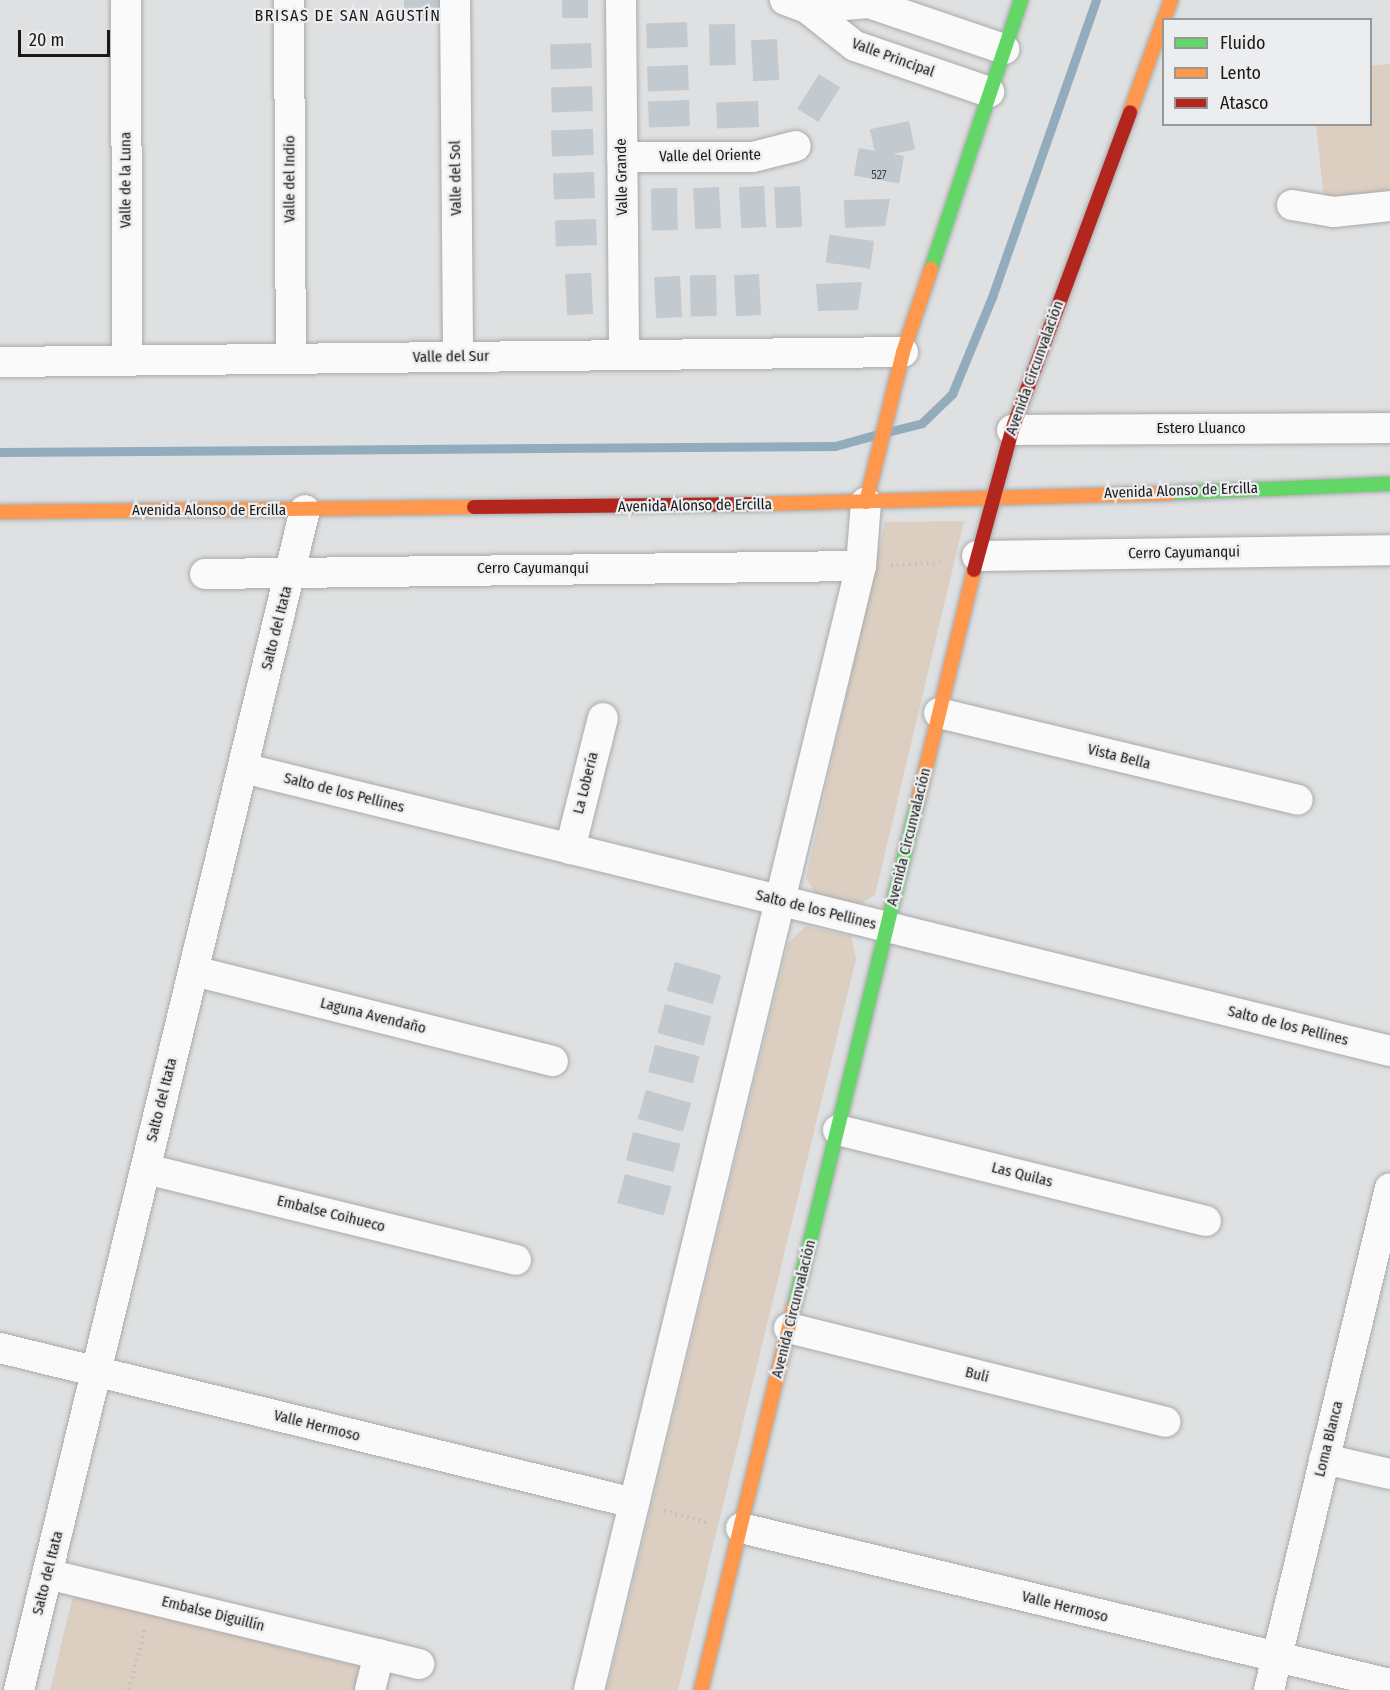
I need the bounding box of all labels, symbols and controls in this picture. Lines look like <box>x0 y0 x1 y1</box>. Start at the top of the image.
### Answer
district label: BRISAS DE SAN AGUSTÍN <box>254 6 442 26</box>
scale bar <box>21 18 112 56</box>
legend <box>1162 18 1372 126</box>
text: 20 m <box>29 29 64 51</box>
text: Fluido <box>1220 32 1266 54</box>
street label: Valle Principal <box>849 35 937 81</box>
text: Lento <box>1220 62 1261 84</box>
text: Atasco <box>1220 92 1268 114</box>
street label: Valle de la Luna <box>117 132 135 228</box>
street label: Valle del Indio <box>281 135 299 223</box>
street label: Valle Grande <box>612 138 632 216</box>
street label: Valle del Sol <box>446 140 466 216</box>
street label: Valle del Oriente <box>659 146 761 166</box>
house number: 527 <box>871 169 887 183</box>
street label: Avenida Circunvalación <box>1002 298 1068 438</box>
street label: Valle del Sur <box>413 347 489 367</box>
street label: Estero Lluanco <box>1156 420 1246 438</box>
street label: Avenida Alonso de Ercilla <box>1104 479 1258 503</box>
street label: Avenida Alonso de Ercilla <box>618 496 772 516</box>
street label: Avenida Alonso de Ercilla <box>132 502 286 520</box>
street label: Cerro Cayumanqui <box>1128 543 1240 563</box>
street label: Cerro Cayumanqui <box>477 560 589 578</box>
street label: Salto del Itata <box>258 584 296 672</box>
street label: Vista Bella <box>1086 740 1152 774</box>
street label: La Lobería <box>570 750 602 816</box>
street label: Avenida Circunvalación <box>883 766 935 908</box>
street label: Salto de los Pellines <box>282 769 406 817</box>
street label: Salto de los Pellines <box>754 886 878 934</box>
street label: Laguna Avendaño <box>318 994 428 1038</box>
street label: Salto de los Pellines <box>1226 1002 1350 1050</box>
street label: Salto del Itata <box>143 1056 181 1144</box>
street label: Las Quilas <box>990 1159 1054 1191</box>
street label: Embalse Coihueco <box>275 1192 387 1236</box>
street label: Avenida Circunvalación <box>768 1238 820 1380</box>
street label: Buli <box>963 1363 991 1387</box>
street label: Loma Blanca <box>1311 1399 1347 1479</box>
street label: Valle Hermoso <box>272 1407 362 1445</box>
street label: Salto del Itata <box>29 1529 67 1617</box>
street label: Valle Hermoso <box>1020 1588 1110 1626</box>
street label: Embalse Diguillín <box>160 1593 266 1635</box>

